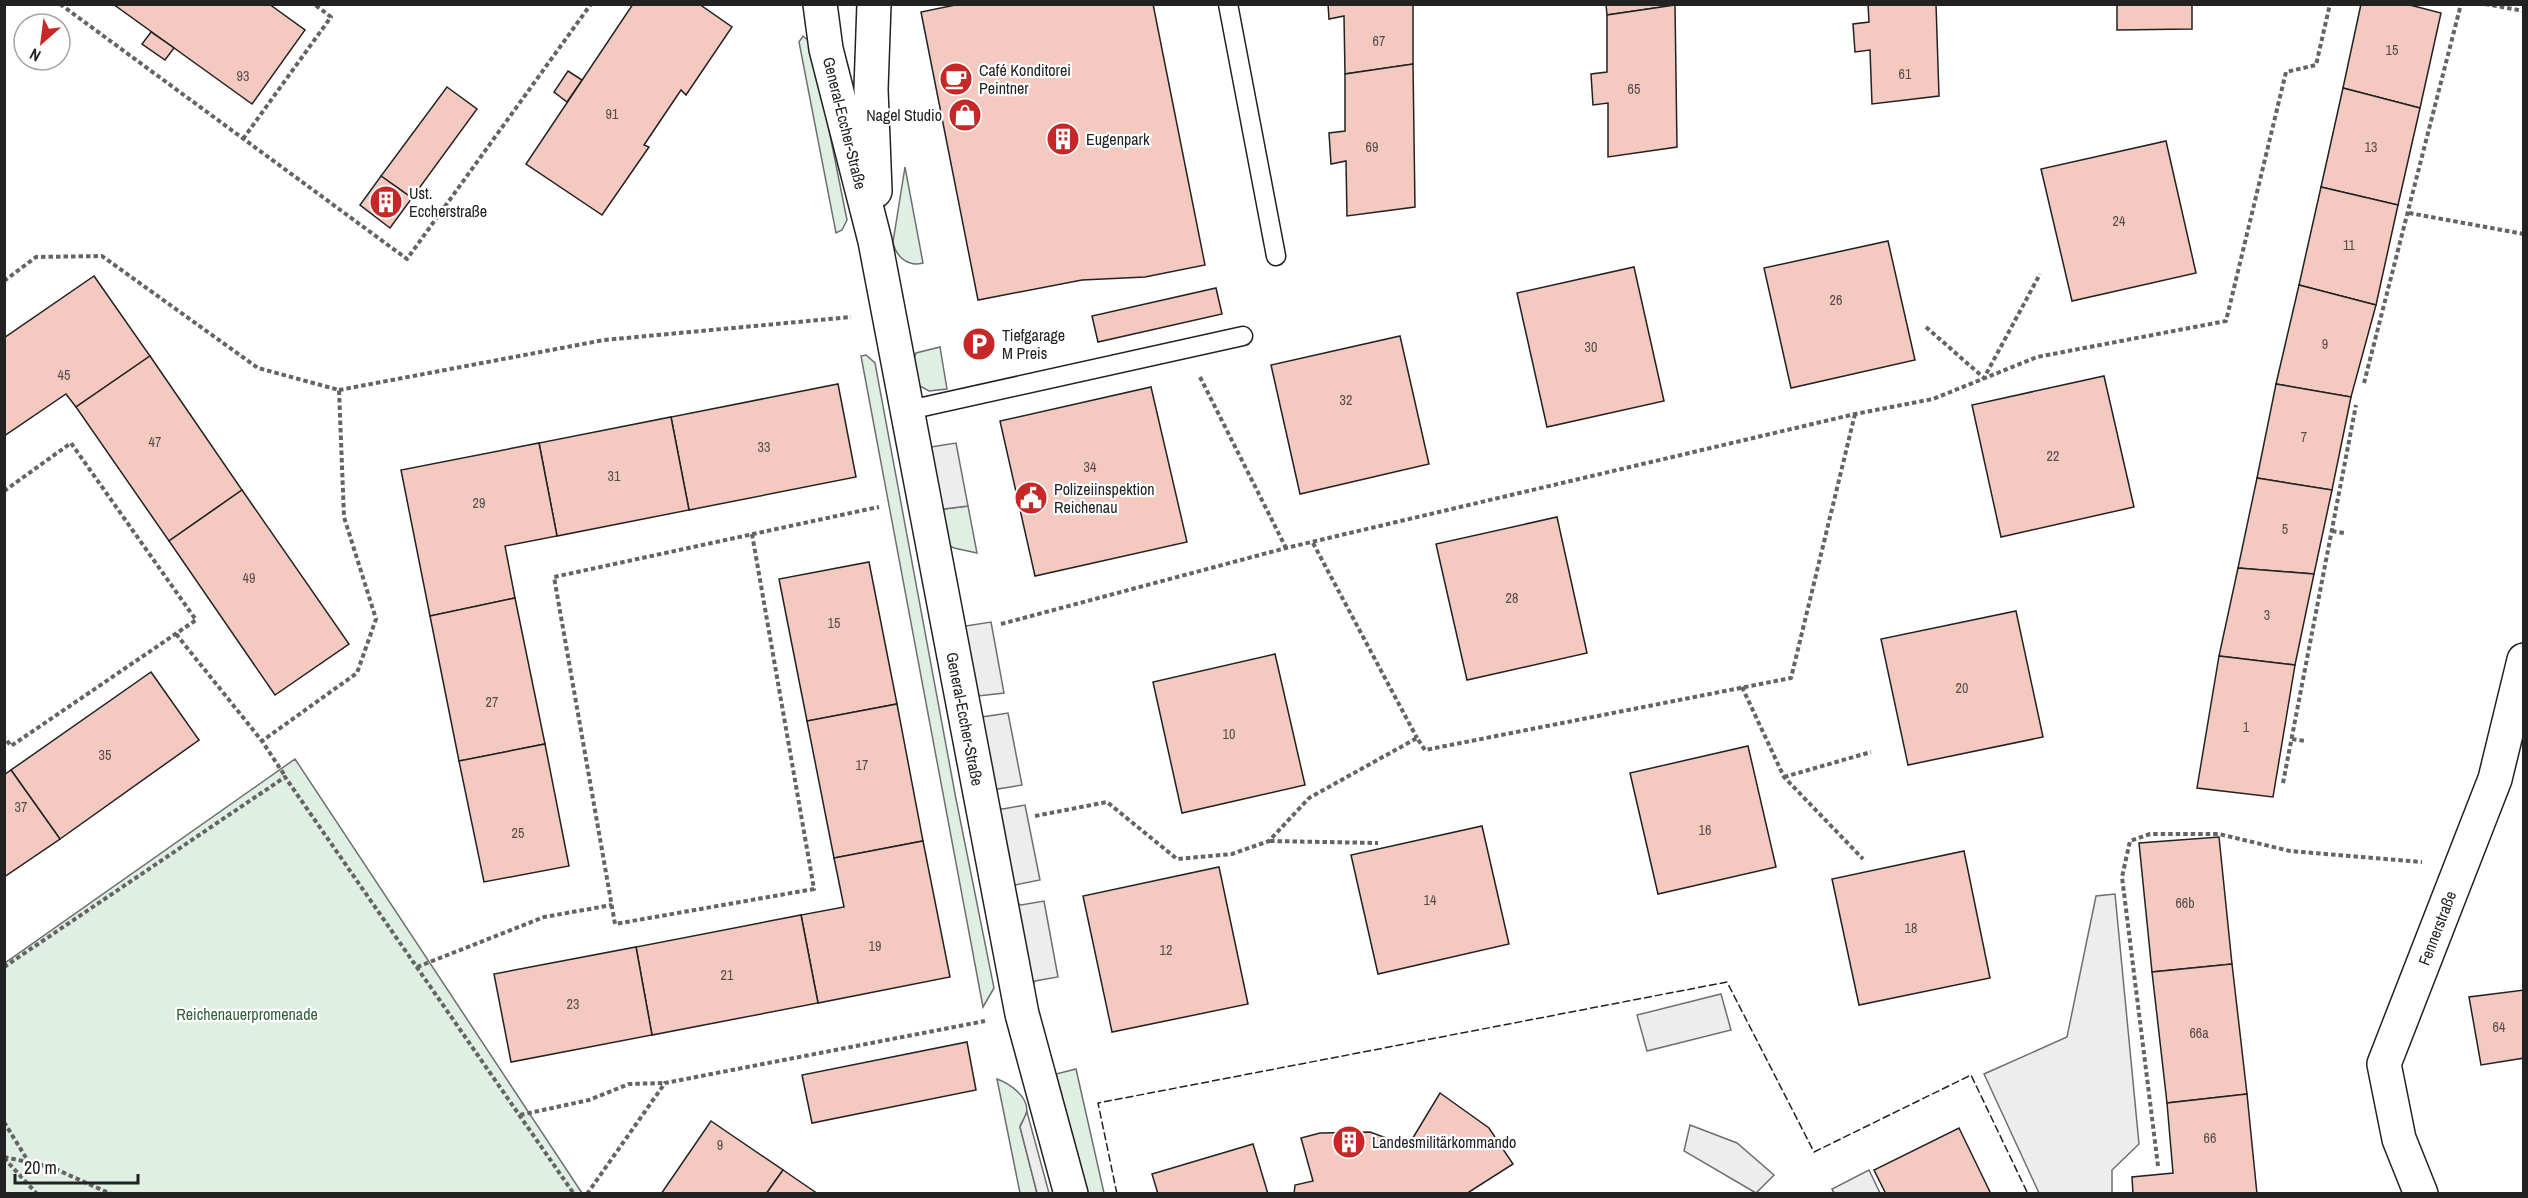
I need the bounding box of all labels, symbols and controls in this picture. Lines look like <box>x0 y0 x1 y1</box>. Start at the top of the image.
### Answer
north arrow <box>12 12 72 72</box>
house number: 67 <box>1373 32 1385 50</box>
house number: 15 <box>2386 41 2398 59</box>
text: N <box>26 43 44 67</box>
street label: General-Eccher-Straße <box>818 55 872 191</box>
place label: Café Konditorei Peintner <box>979 59 1071 99</box>
cafe icon: Café Konditorei Peintner <box>938 61 974 97</box>
house number: 61 <box>1899 65 1912 83</box>
house number: 93 <box>237 67 249 85</box>
house number: 65 <box>1628 80 1640 98</box>
shop icon: Nagel Studio <box>947 97 983 133</box>
place label: Nagel Studio <box>866 104 942 126</box>
house number: 91 <box>606 105 619 123</box>
building icon: Eugenpark <box>1045 121 1081 157</box>
place label: Eugenpark <box>1086 128 1150 150</box>
house number: 69 <box>1366 138 1378 156</box>
house number: 13 <box>2365 138 2377 156</box>
place label: Ust. Eccherstraße <box>409 182 487 222</box>
building icon: Ust. Eccherstraße <box>368 184 404 220</box>
house number: 24 <box>2113 212 2126 230</box>
house number: 11 <box>2343 236 2356 254</box>
house number: 26 <box>1830 291 1842 309</box>
place label: Tiefgarage M Preis <box>1002 324 1065 364</box>
parking icon: Tiefgarage M Preis <box>961 326 997 362</box>
house number: 9 <box>2322 335 2328 353</box>
house number: 30 <box>1585 338 1597 356</box>
house number: 45 <box>58 366 70 384</box>
house number: 32 <box>1340 391 1352 409</box>
house number: 7 <box>2301 428 2307 446</box>
house number: 47 <box>149 433 161 451</box>
house number: 33 <box>758 438 770 456</box>
house number: 22 <box>2047 447 2059 465</box>
house number: 34 <box>1084 458 1097 476</box>
house number: 31 <box>608 467 621 485</box>
place label: Polizeiinspektion Reichenau <box>1054 478 1155 518</box>
public building icon: Polizeiinspektion Reichenau <box>1013 480 1049 516</box>
house number: 29 <box>473 494 485 512</box>
house number: 5 <box>2282 520 2288 538</box>
house number: 49 <box>243 569 255 587</box>
house number: 28 <box>1506 589 1518 607</box>
house number: 3 <box>2264 606 2270 624</box>
house number: 15 <box>828 614 840 632</box>
street label: General-Eccher-Straße <box>941 650 989 788</box>
house number: 20 <box>1956 679 1968 697</box>
house number: 27 <box>486 693 498 711</box>
house number: 1 <box>2243 718 2250 736</box>
house number: 10 <box>1223 725 1235 743</box>
house number: 35 <box>99 746 111 764</box>
house number: 17 <box>856 756 868 774</box>
house number: 37 <box>15 798 27 816</box>
house number: 16 <box>1699 821 1711 839</box>
house number: 25 <box>512 824 524 842</box>
street label: Fennerstraße <box>2413 888 2461 968</box>
house number: 14 <box>1424 891 1437 909</box>
house number: 66b <box>2175 894 2195 912</box>
house number: 18 <box>1905 919 1917 937</box>
house number: 19 <box>869 937 881 955</box>
house number: 12 <box>1160 941 1172 959</box>
house number: 21 <box>721 966 734 984</box>
house number: 23 <box>567 995 579 1013</box>
park label: Reichenauerpromenade <box>176 1003 318 1025</box>
house number: 64 <box>2493 1018 2506 1036</box>
house number: 66a <box>2189 1024 2209 1042</box>
building icon: Landesmilitärkommando <box>1331 1124 1367 1160</box>
house number: 66 <box>2204 1129 2216 1147</box>
place label: Landesmilitärkommando <box>1372 1131 1516 1153</box>
house number: 9 <box>717 1136 723 1154</box>
scale bar <box>15 1147 138 1185</box>
text: 20 m <box>24 1155 57 1180</box>

